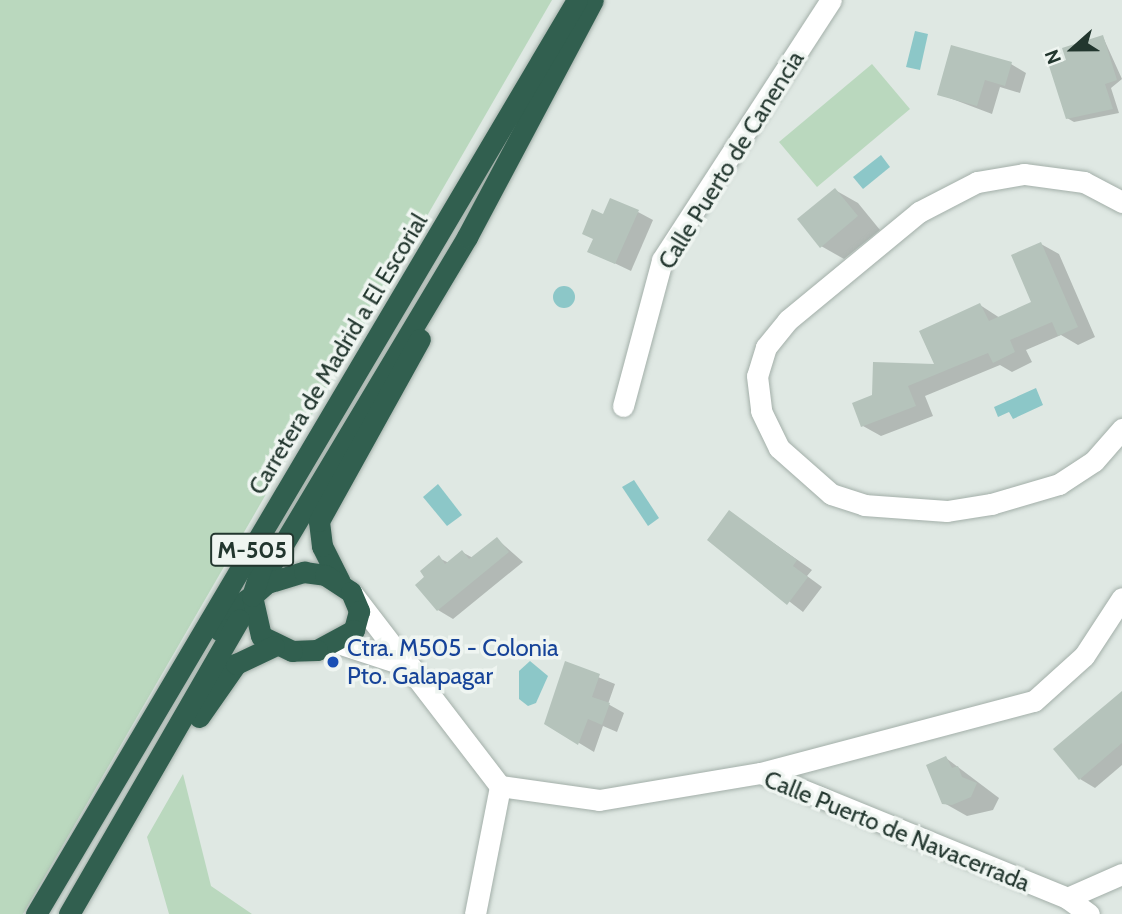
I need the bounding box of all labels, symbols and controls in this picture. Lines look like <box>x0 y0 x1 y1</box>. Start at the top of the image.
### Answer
north arrow <box>1038 14 1108 84</box>
street label: Calle Puerto de Canencia <box>652 46 810 274</box>
text: N <box>1040 46 1066 67</box>
street label: Carretera de Madrid a El Escorial <box>243 208 433 500</box>
road number: M-505 <box>210 530 294 570</box>
place label: Ctra. M505 - Colonia Pto. Galapagar <box>347 634 559 690</box>
marker: Ctra. M505 - Colonia Pto. Galapagar <box>325 654 341 670</box>
street label: Calle Puerto de Navacerrada <box>760 764 1034 898</box>

